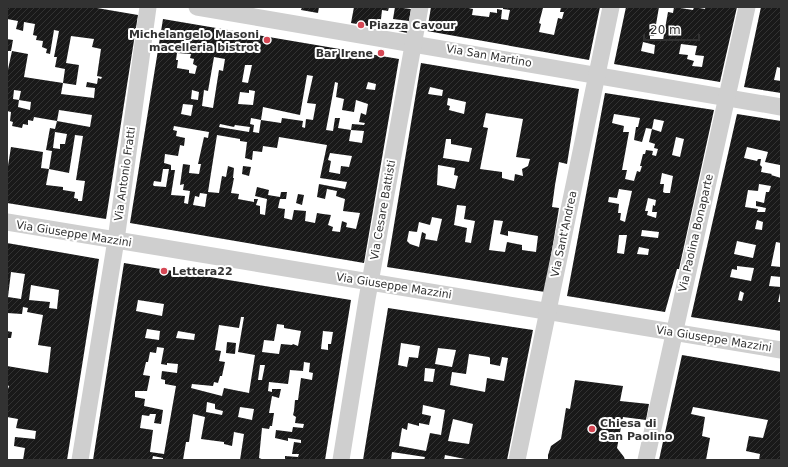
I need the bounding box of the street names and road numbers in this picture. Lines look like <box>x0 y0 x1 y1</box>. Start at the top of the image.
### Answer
street label: Via San Martino <box>445 42 533 70</box>
street label: Via Antonio Fratti <box>112 126 138 222</box>
street label: Via Cesare Battisti <box>368 159 398 261</box>
street label: Via Paolina Bonaparte <box>676 172 716 293</box>
street label: Via Sant'Andrea <box>549 190 579 278</box>
street label: Via Giuseppe Mazzini <box>15 218 133 250</box>
street label: Via Giuseppe Mazzini <box>335 270 453 302</box>
street label: Via Giuseppe Mazzini <box>655 323 773 355</box>

